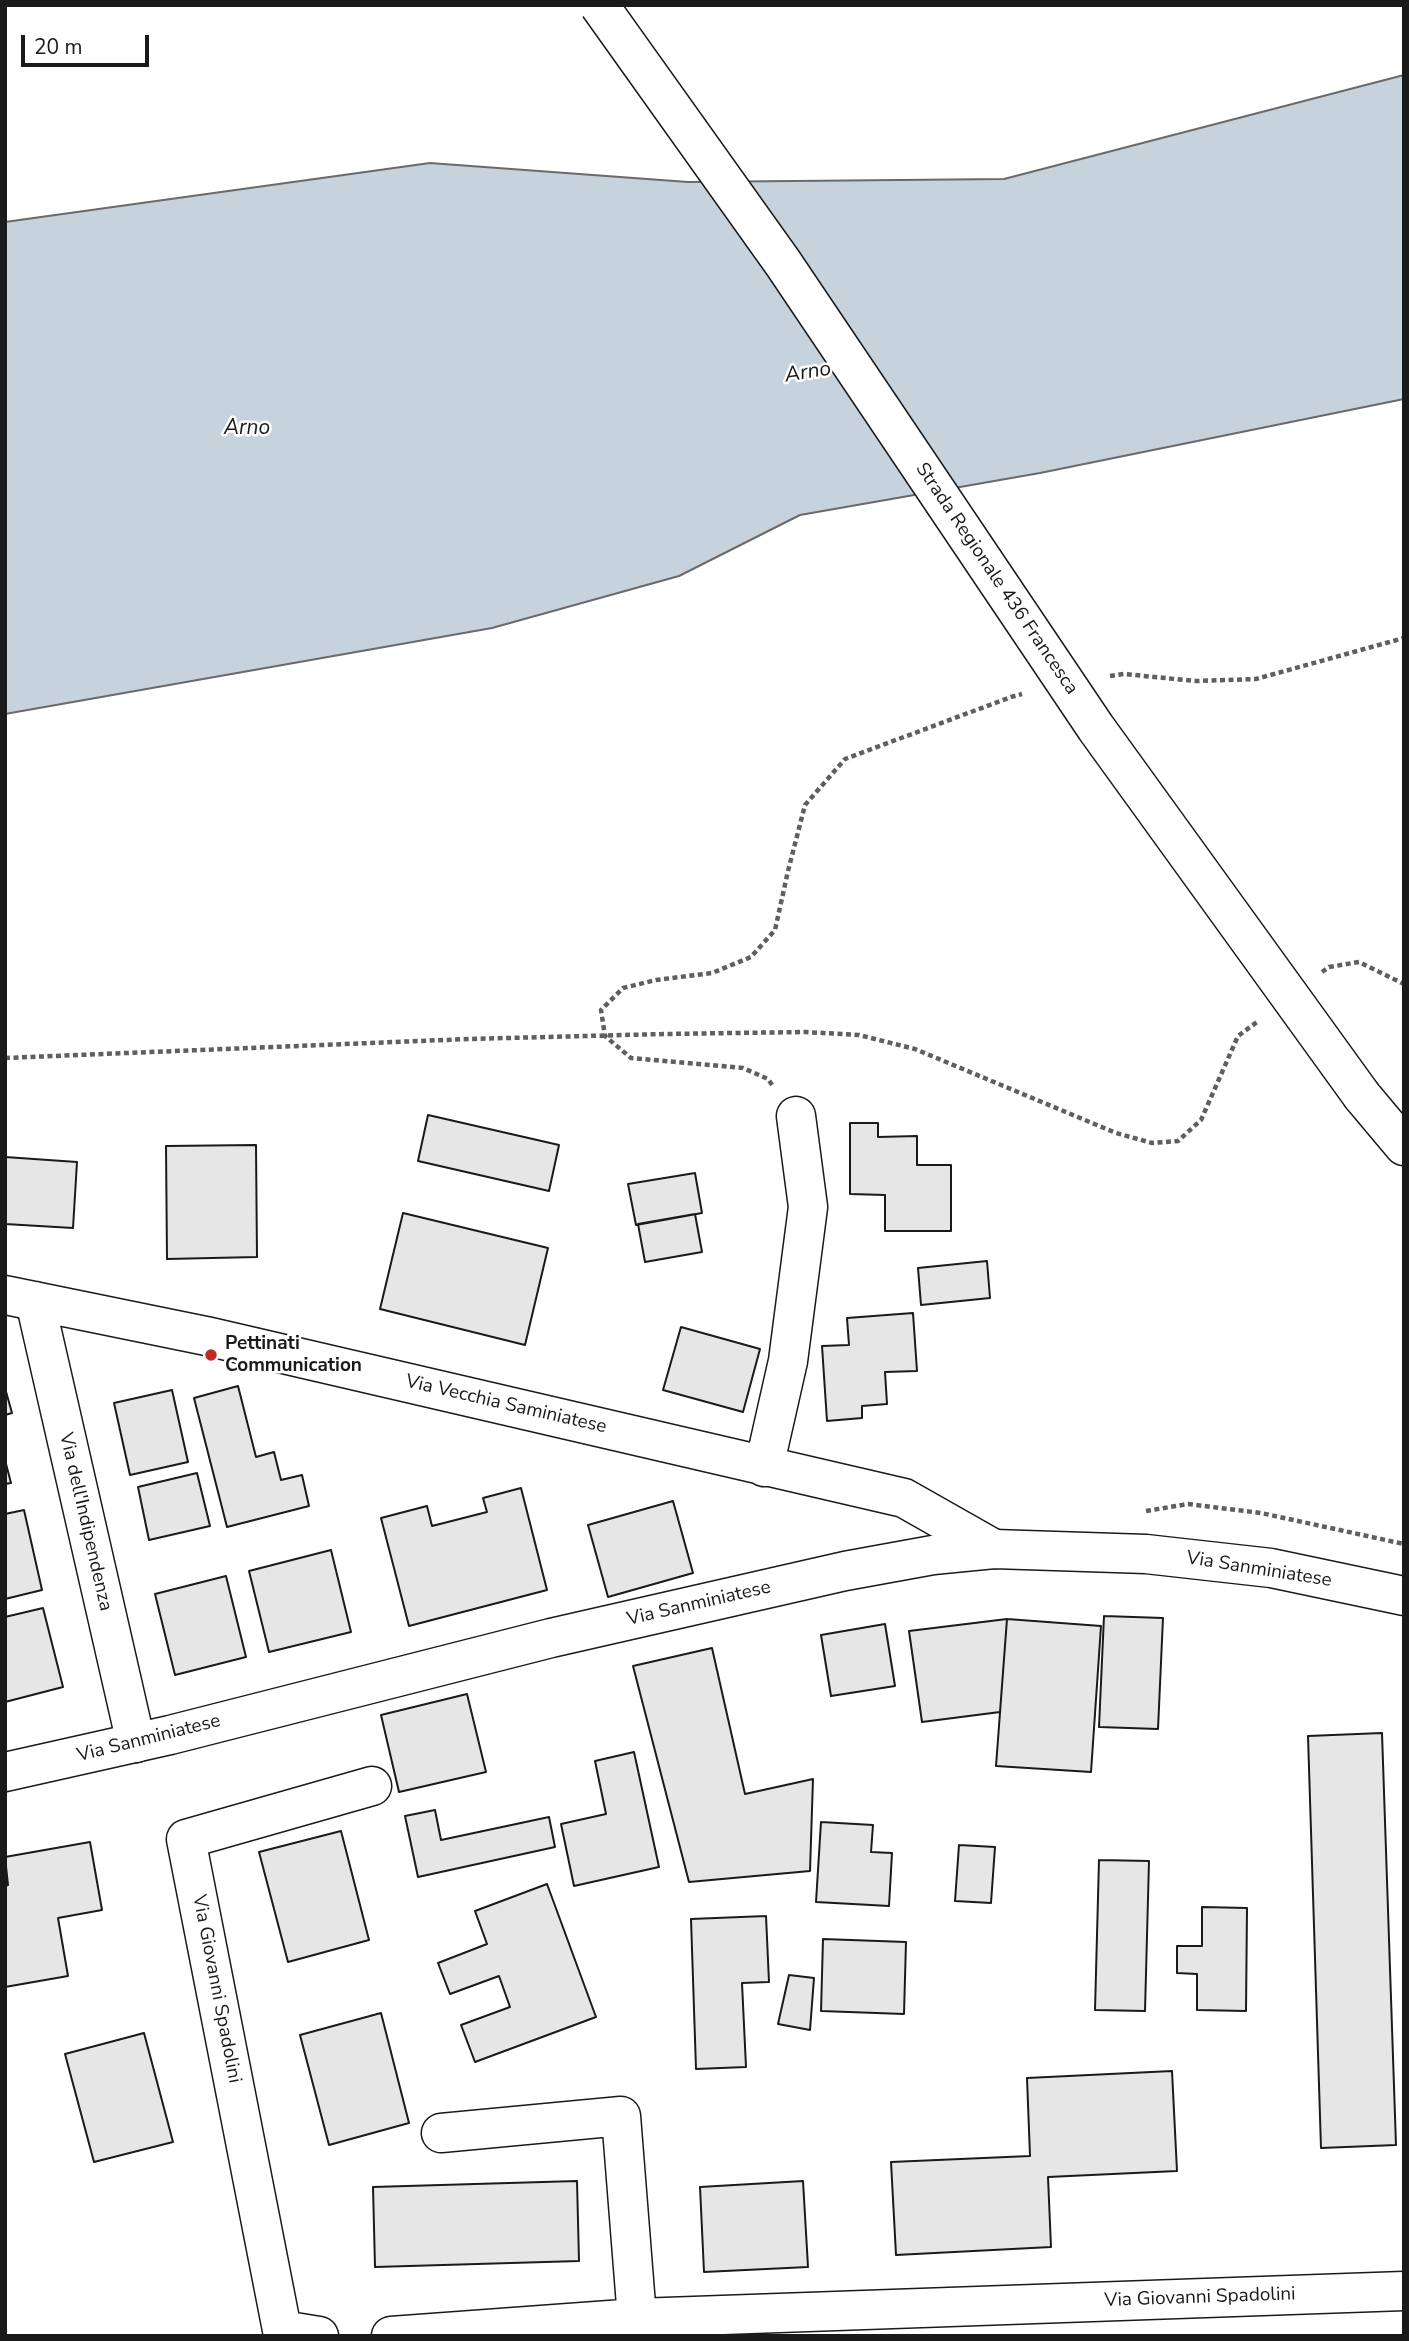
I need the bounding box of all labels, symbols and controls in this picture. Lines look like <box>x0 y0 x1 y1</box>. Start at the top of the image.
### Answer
scale bar <box>24 21 152 65</box>
text: 20 m <box>34 33 83 61</box>
water label: Arno <box>783 357 833 389</box>
water label: Arno <box>224 416 270 442</box>
street label: Strada Regionale 436 Francesca <box>910 459 1082 699</box>
place label: Pettinati Communication <box>225 1333 362 1377</box>
marker: Pettinati Communication <box>203 1347 219 1363</box>
street label: Via Vecchia Saminiatese <box>403 1371 609 1439</box>
street label: Via dell'Indipendenza <box>53 1431 117 1613</box>
street label: Via Sanminiatese <box>1185 1547 1333 1593</box>
street label: Via Sanminiatese <box>625 1576 773 1632</box>
street label: Via Sanminiatese <box>75 1710 223 1768</box>
street label: Via Giovanni Spadolini <box>187 1893 245 2085</box>
street label: Via Giovanni Spadolini <box>1104 2283 1296 2313</box>

